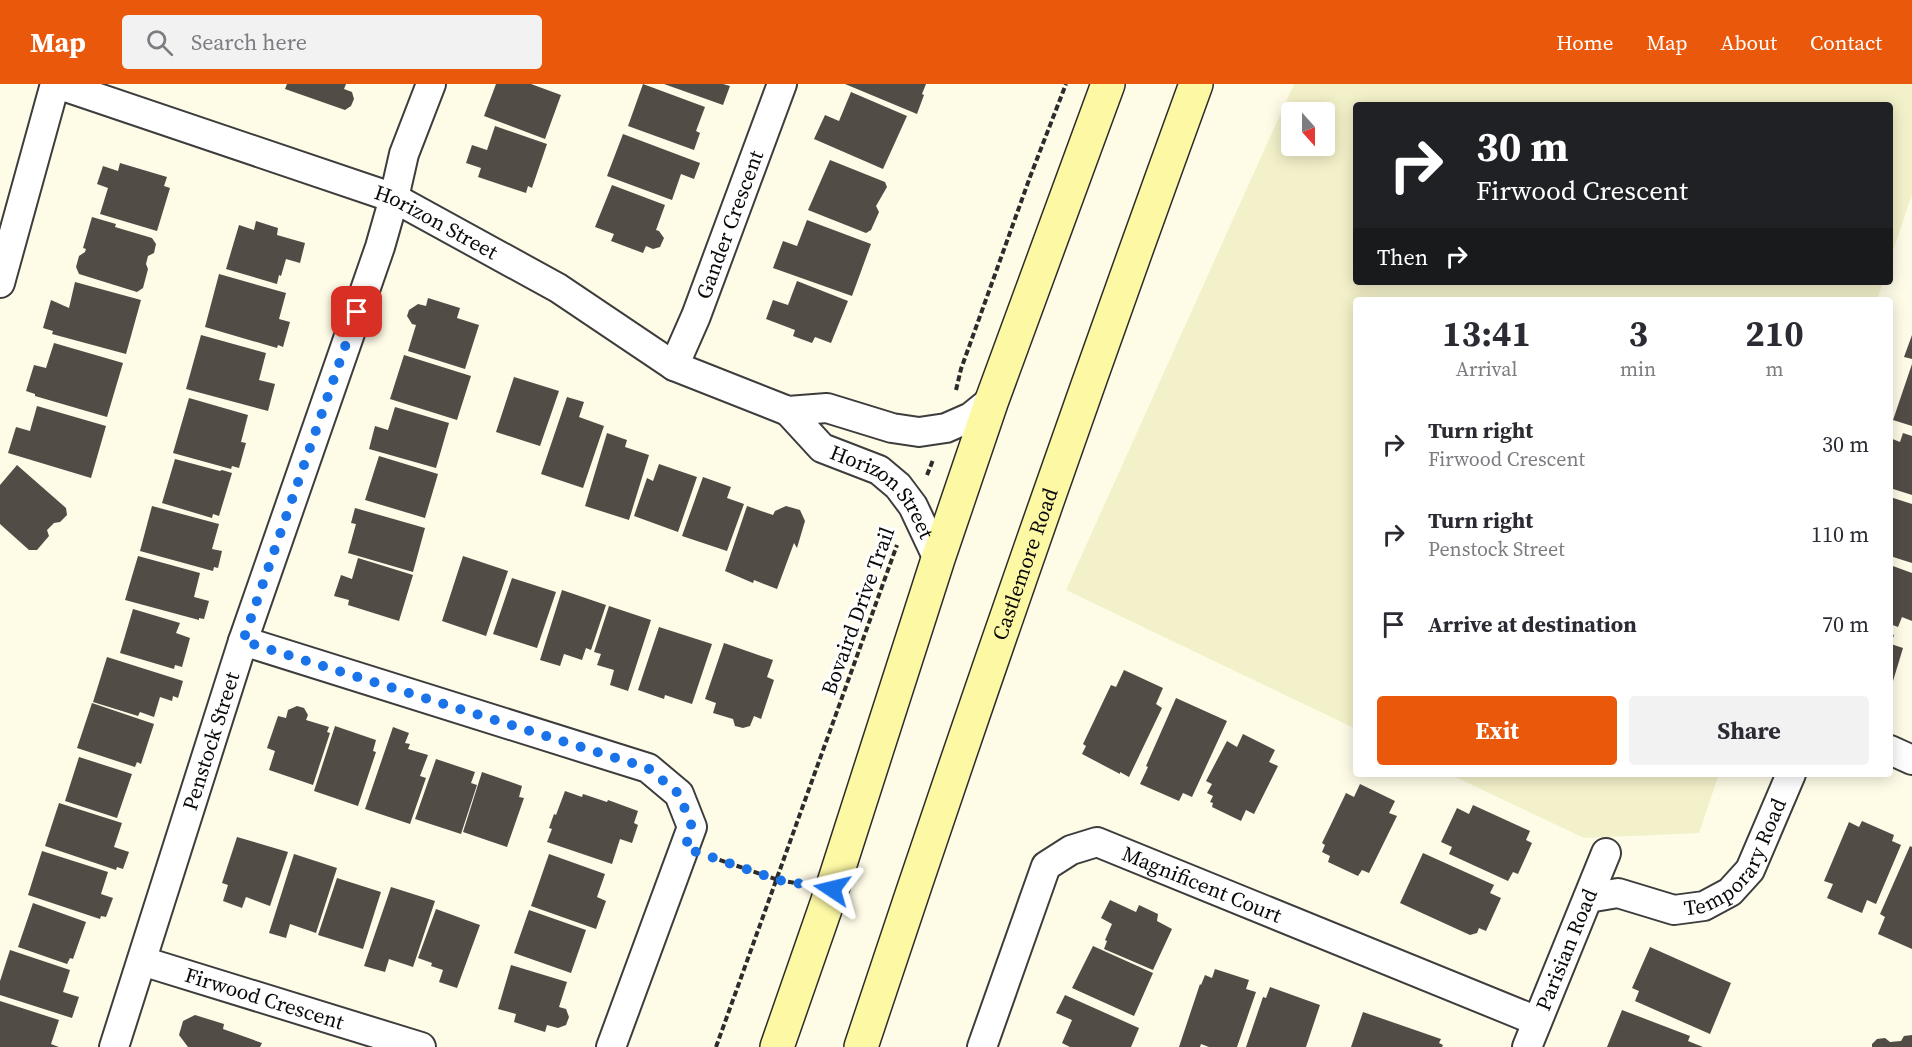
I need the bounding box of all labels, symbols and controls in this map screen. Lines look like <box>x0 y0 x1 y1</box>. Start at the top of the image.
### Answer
search box <box>122 15 542 69</box>
text: Map <box>30 23 86 61</box>
icon: search <box>143 26 176 59</box>
text: Search here <box>191 27 307 57</box>
text: Home <box>1556 28 1614 57</box>
text: Map <box>1647 28 1688 57</box>
text: About <box>1721 28 1777 57</box>
text: Contact <box>1810 28 1882 57</box>
north arrow <box>1281 102 1335 156</box>
map controls <box>1281 102 1335 156</box>
text: 30 m <box>1476 117 1569 175</box>
icon: right <box>1377 126 1455 204</box>
street label: Gander Crescent <box>689 146 770 303</box>
text: Firwood Crescent <box>1476 172 1688 209</box>
street label: Horizon Street <box>371 177 503 266</box>
icon: right <box>1440 240 1473 273</box>
text: Then <box>1377 242 1428 272</box>
pin <box>331 286 382 337</box>
icon: arrive <box>340 295 373 328</box>
text: 13:41 <box>1442 309 1531 358</box>
text: 3 <box>1628 309 1648 358</box>
text: 210 <box>1745 309 1804 358</box>
text: Arrival <box>1456 355 1517 383</box>
text: min <box>1620 355 1656 383</box>
text: m <box>1766 355 1784 383</box>
text: Turn right <box>1428 415 1533 445</box>
icon: right <box>1377 428 1410 461</box>
text: 30 m <box>1822 429 1869 459</box>
street label: Horizon Street <box>826 438 941 544</box>
text: Firwood Crescent <box>1428 445 1585 473</box>
street label: Castlemore Road <box>985 484 1065 644</box>
text: Turn right <box>1428 505 1533 535</box>
icon: right <box>1377 518 1410 551</box>
text: 110 m <box>1811 519 1869 549</box>
street label: Bovaird Drive Trail <box>814 523 901 699</box>
text: Penstock Street <box>1428 535 1565 563</box>
icon: arrive <box>1377 608 1410 641</box>
text: Arrive at destination <box>1428 609 1637 639</box>
text: 70 m <box>1822 609 1869 639</box>
street label: Penstock Street <box>175 668 246 814</box>
button: Exit <box>1377 696 1617 765</box>
button: Share <box>1629 696 1869 765</box>
street label: Temporary Road <box>1682 794 1793 923</box>
street label: Magnificent Court <box>1118 839 1286 930</box>
position arrow <box>800 857 864 921</box>
street label: Parisian Road <box>1528 884 1604 1015</box>
street label: Firwood Crescent <box>181 960 348 1036</box>

